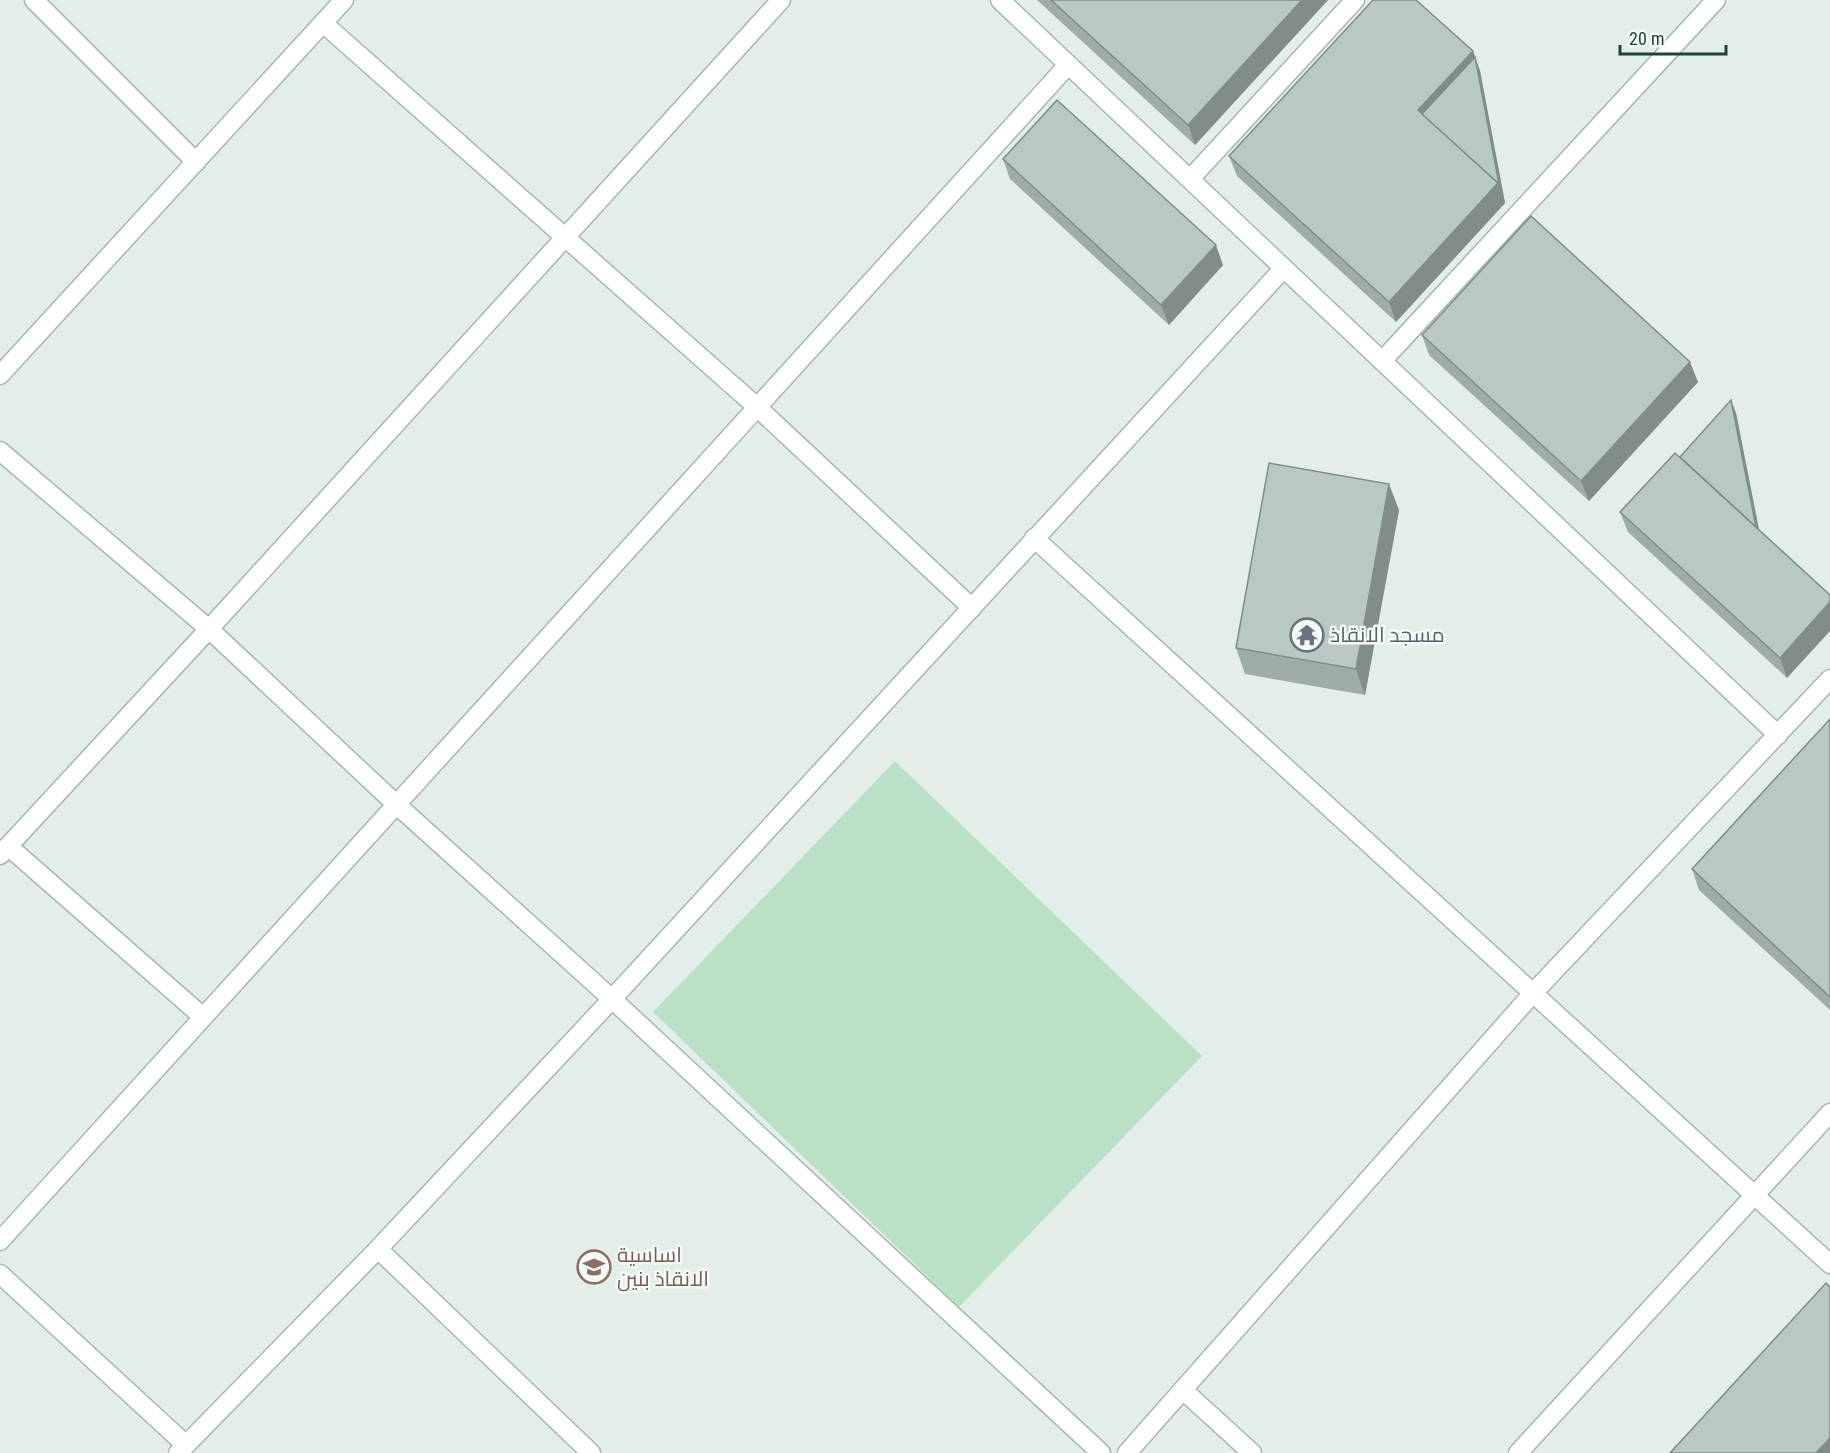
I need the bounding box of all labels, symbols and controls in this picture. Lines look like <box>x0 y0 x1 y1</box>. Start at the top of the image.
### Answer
scale bar <box>1620 18 1726 56</box>
text: 20 m <box>1629 28 1664 49</box>
temple icon: مسجد الانقاذ <box>1289 617 1325 653</box>
place label: مسجد الانقاذ <box>1330 623 1445 647</box>
place label: اساسية الانقاذ بنين <box>617 1243 709 1292</box>
school or university icon: اساسية الانقاذ بنين <box>576 1249 612 1285</box>

